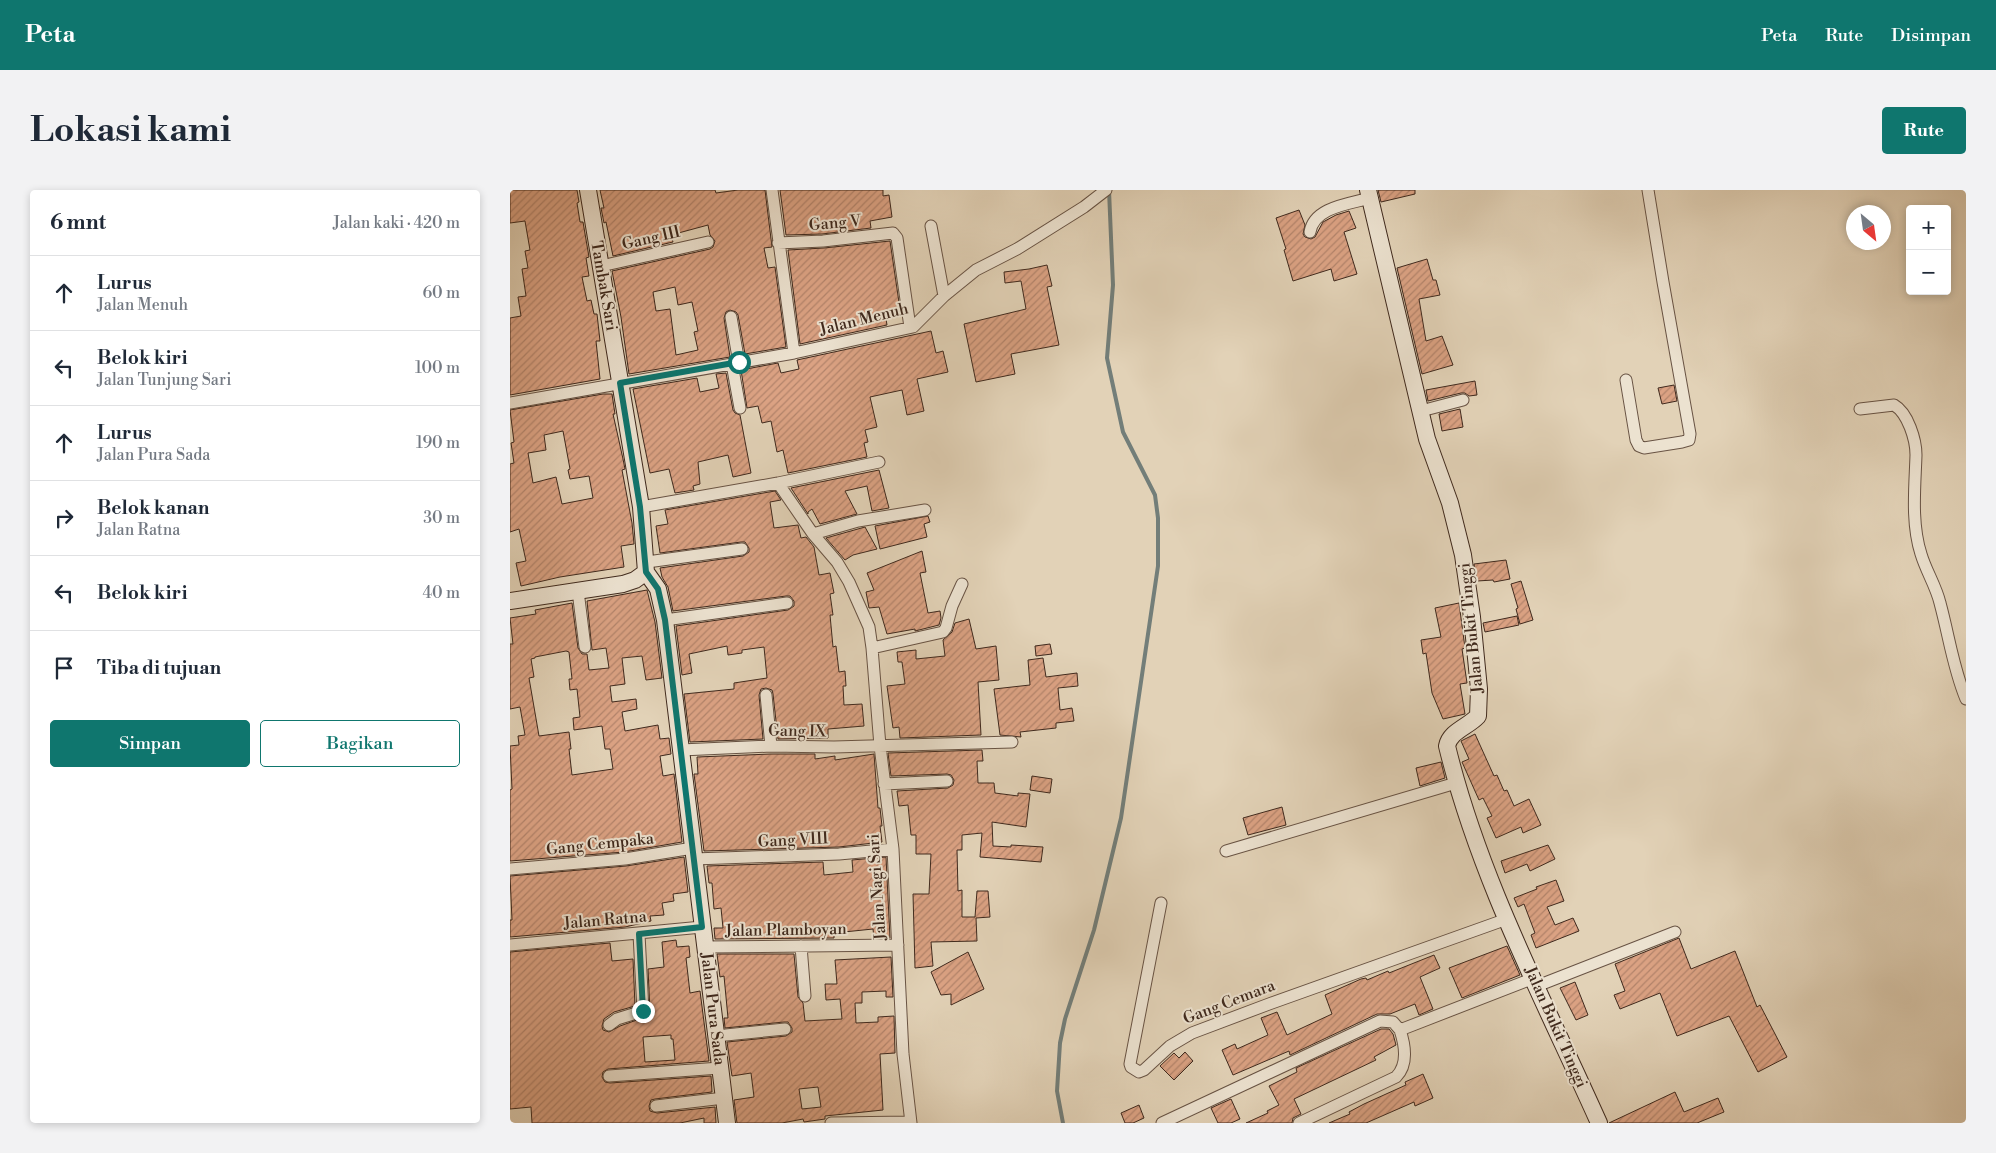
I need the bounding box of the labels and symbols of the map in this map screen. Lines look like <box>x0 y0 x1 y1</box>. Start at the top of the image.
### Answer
north arrow <box>1846 205 1891 250</box>
street label: Gang V <box>808 211 863 235</box>
street label: Gang III <box>620 222 682 254</box>
street label: Tambak Sari <box>586 239 622 333</box>
street label: Jalan Menuh <box>816 298 911 340</box>
route start <box>728 351 751 374</box>
street label: Jalan Bukit Tinggi <box>1454 562 1488 695</box>
street label: Gang IX <box>768 720 827 742</box>
street label: Gang Cempaka <box>545 828 656 860</box>
street label: Gang VIII <box>757 828 829 852</box>
street label: Jalan Nagi Sari <box>863 833 891 942</box>
street label: Jalan Ratna <box>562 906 648 934</box>
street label: Jalan Plamboyan <box>724 919 847 941</box>
street label: Jalan Pura Sada <box>696 950 730 1067</box>
street label: Jalan Bukit Tinggi <box>1520 962 1592 1091</box>
street label: Gang Cemara <box>1180 975 1279 1029</box>
route end <box>632 1000 655 1023</box>

